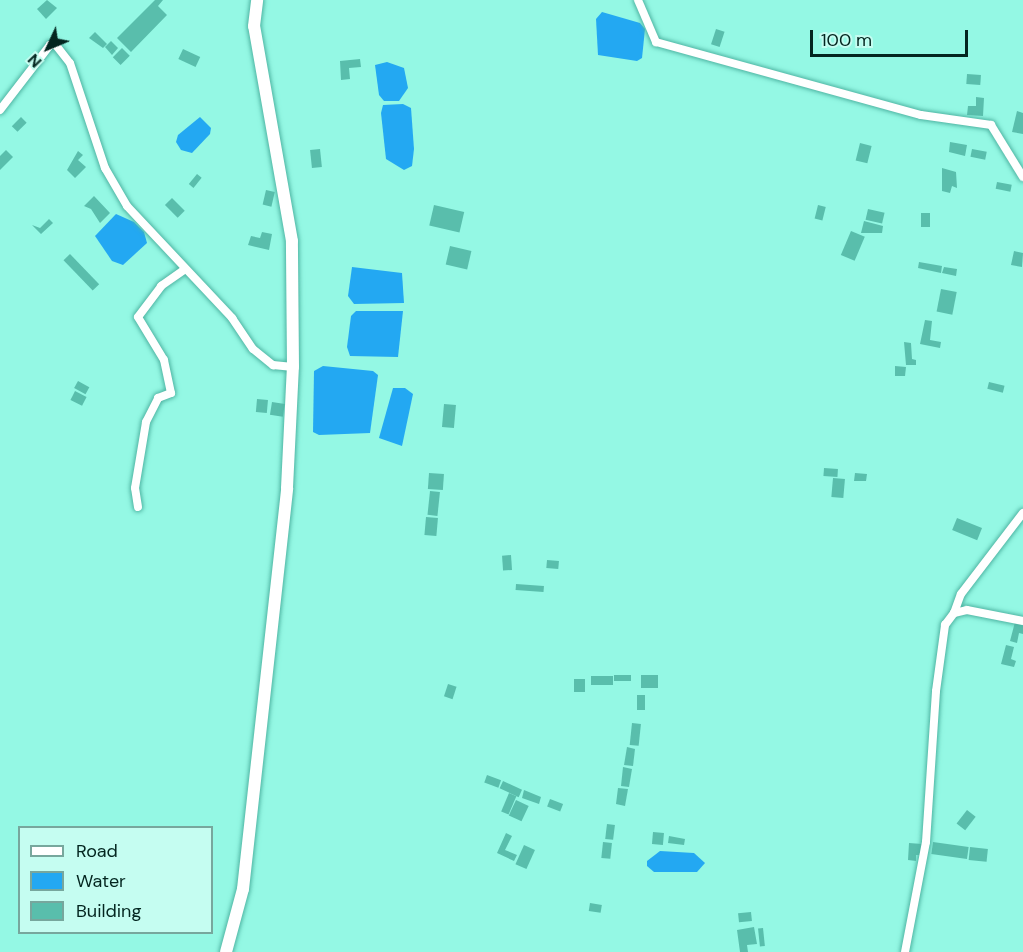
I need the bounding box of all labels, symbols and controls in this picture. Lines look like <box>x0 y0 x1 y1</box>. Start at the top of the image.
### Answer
north arrow <box>18 18 78 78</box>
scale bar <box>813 18 970 56</box>
text: 100 m <box>821 28 872 52</box>
text: N <box>23 49 46 72</box>
legend <box>18 826 213 934</box>
text: Road <box>76 839 118 863</box>
text: Water <box>76 869 126 893</box>
text: Building <box>76 899 141 923</box>

